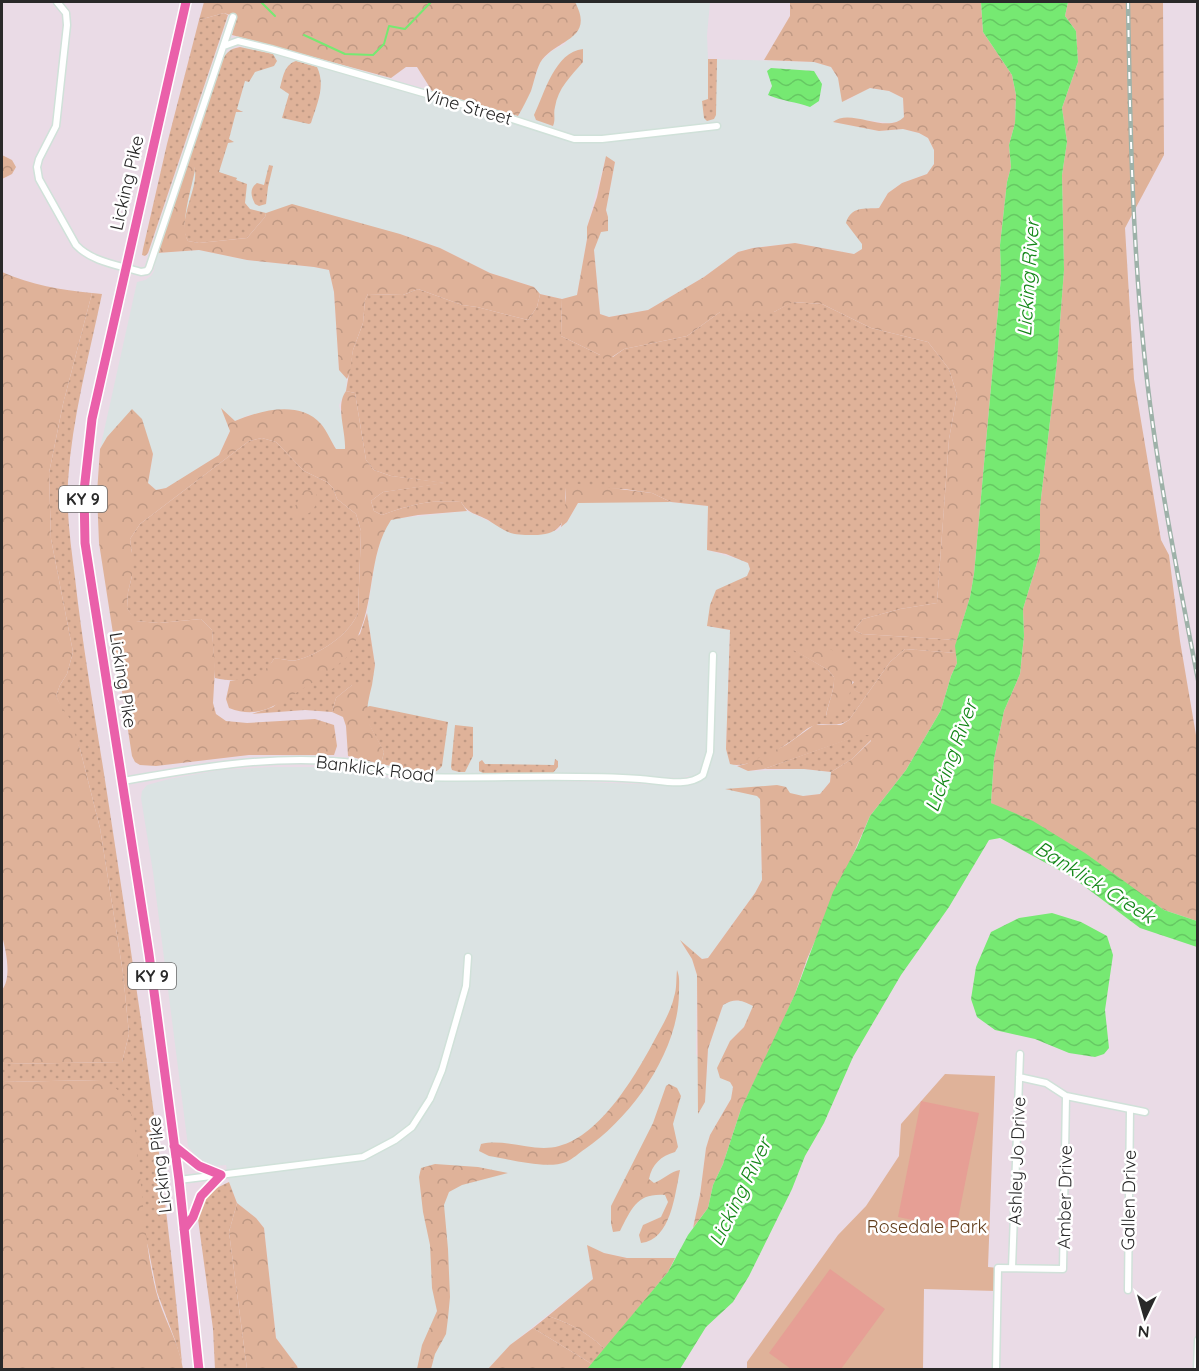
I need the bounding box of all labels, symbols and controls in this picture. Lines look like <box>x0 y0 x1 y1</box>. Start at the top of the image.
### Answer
street label: Vine Street <box>421 83 515 130</box>
street label: Licking Pike <box>104 133 149 233</box>
water label: Licking River <box>1011 216 1044 337</box>
road number: KY 9 <box>59 486 107 512</box>
street label: Licking Pike <box>105 630 142 730</box>
water label: Licking River <box>919 694 983 815</box>
street label: Banklick Road <box>315 750 436 787</box>
water label: Banklick Creek <box>1031 835 1162 930</box>
road number: KY 9 <box>128 963 176 989</box>
street label: Ashley Jo Drive <box>1003 1096 1030 1226</box>
street label: Licking Pike <box>142 1116 177 1214</box>
water label: Licking River <box>703 1132 777 1250</box>
street label: Amber Drive <box>1052 1145 1077 1249</box>
street label: Gallen Drive <box>1116 1150 1141 1250</box>
park label: Rosedale Park <box>867 1215 987 1238</box>
north arrow <box>1115 1287 1175 1347</box>
text: N <box>1137 1321 1150 1342</box>

